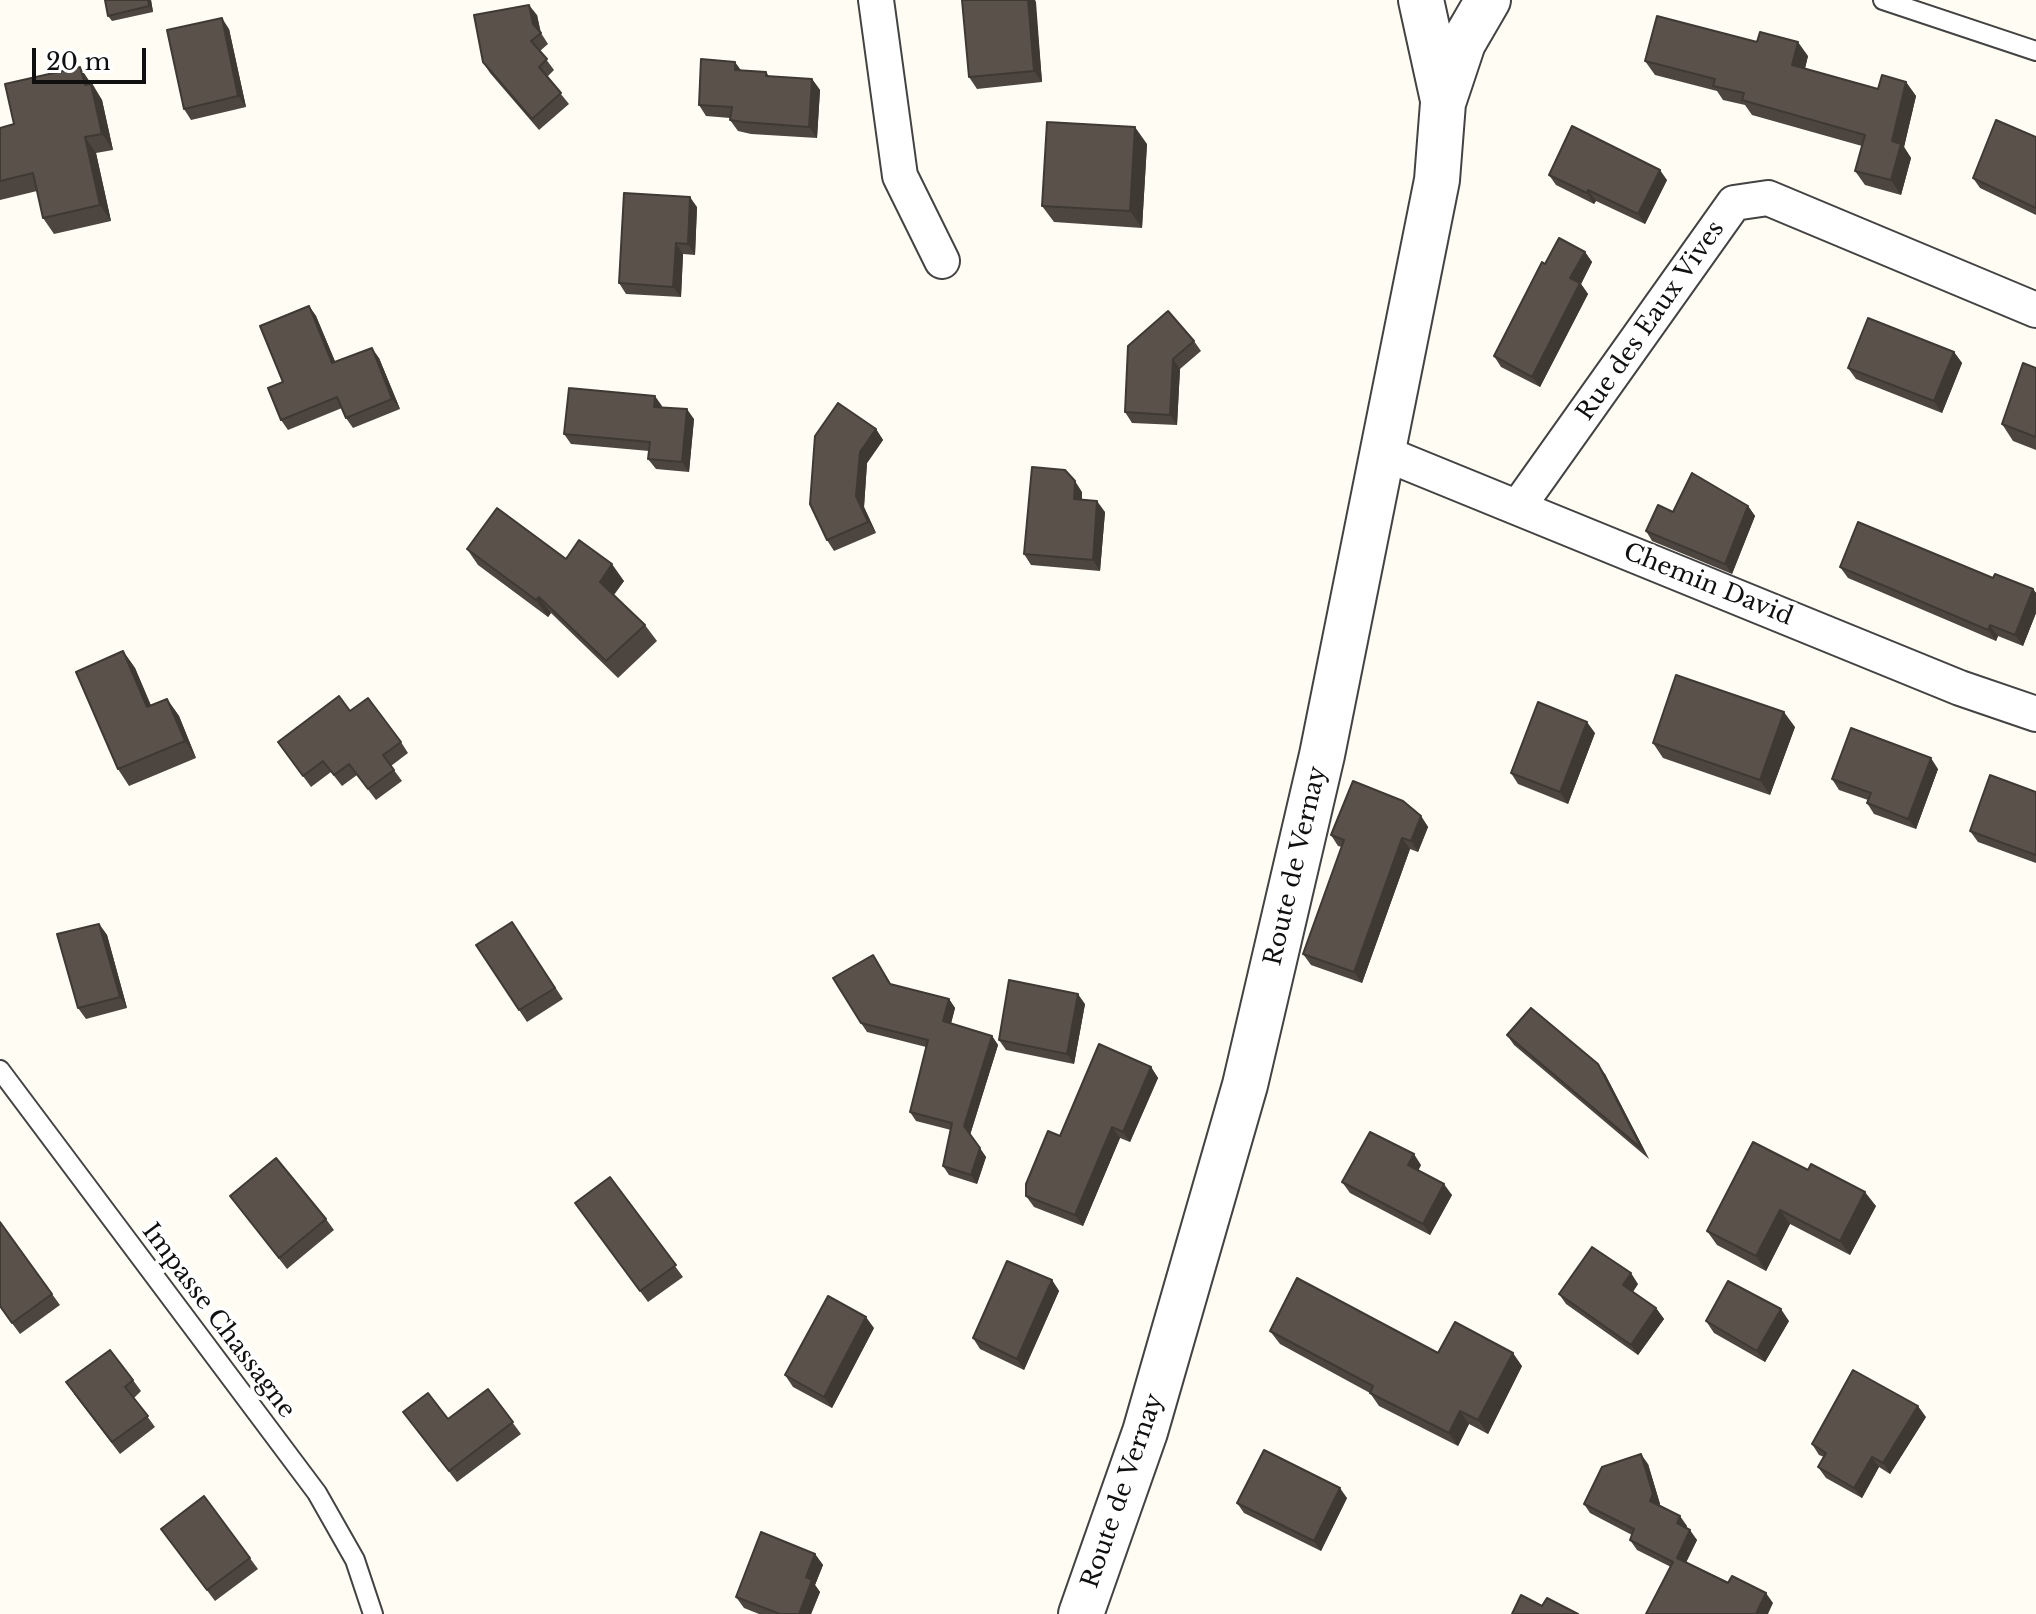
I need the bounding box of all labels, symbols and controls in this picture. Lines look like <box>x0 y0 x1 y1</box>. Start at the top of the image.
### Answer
scale bar <box>36 32 150 82</box>
text: 20 m <box>46 47 111 76</box>
street label: Rue des Eaux Vives <box>1571 216 1731 426</box>
street label: Chemin David <box>1619 538 1797 632</box>
street label: Route de Vernay <box>1259 764 1333 968</box>
street label: Impasse Chassagne <box>135 1218 301 1424</box>
street label: Route de Vernay <box>1076 1390 1170 1592</box>

